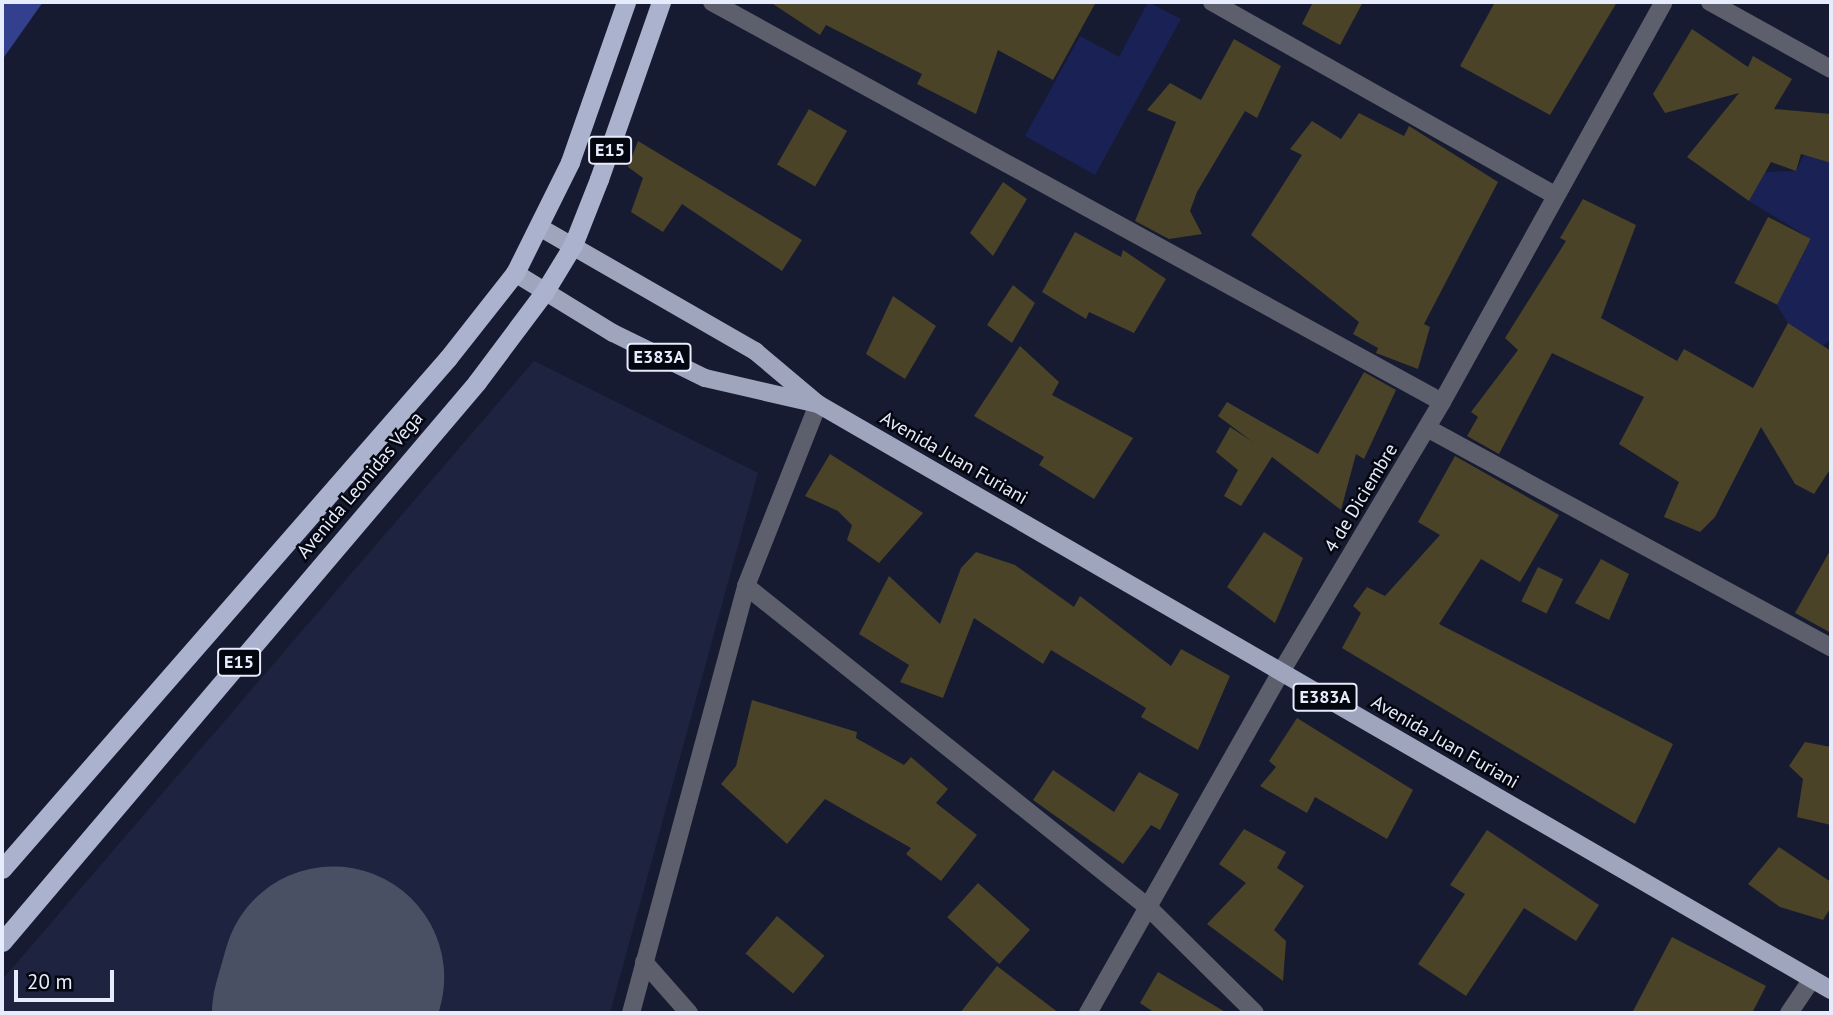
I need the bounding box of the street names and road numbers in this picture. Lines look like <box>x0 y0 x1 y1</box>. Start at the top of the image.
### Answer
road number: E15 <box>587 135 633 164</box>
road number: E383A <box>626 342 692 372</box>
street label: Avenida Leonidas Vega <box>292 407 428 563</box>
street label: Avenida Juan Furiani <box>876 407 1032 509</box>
street label: 4 de Diciembre <box>1320 439 1402 557</box>
road number: E15 <box>216 648 262 676</box>
road number: E383A <box>1292 682 1358 712</box>
street label: Avenida Juan Furiani <box>1367 691 1523 793</box>

